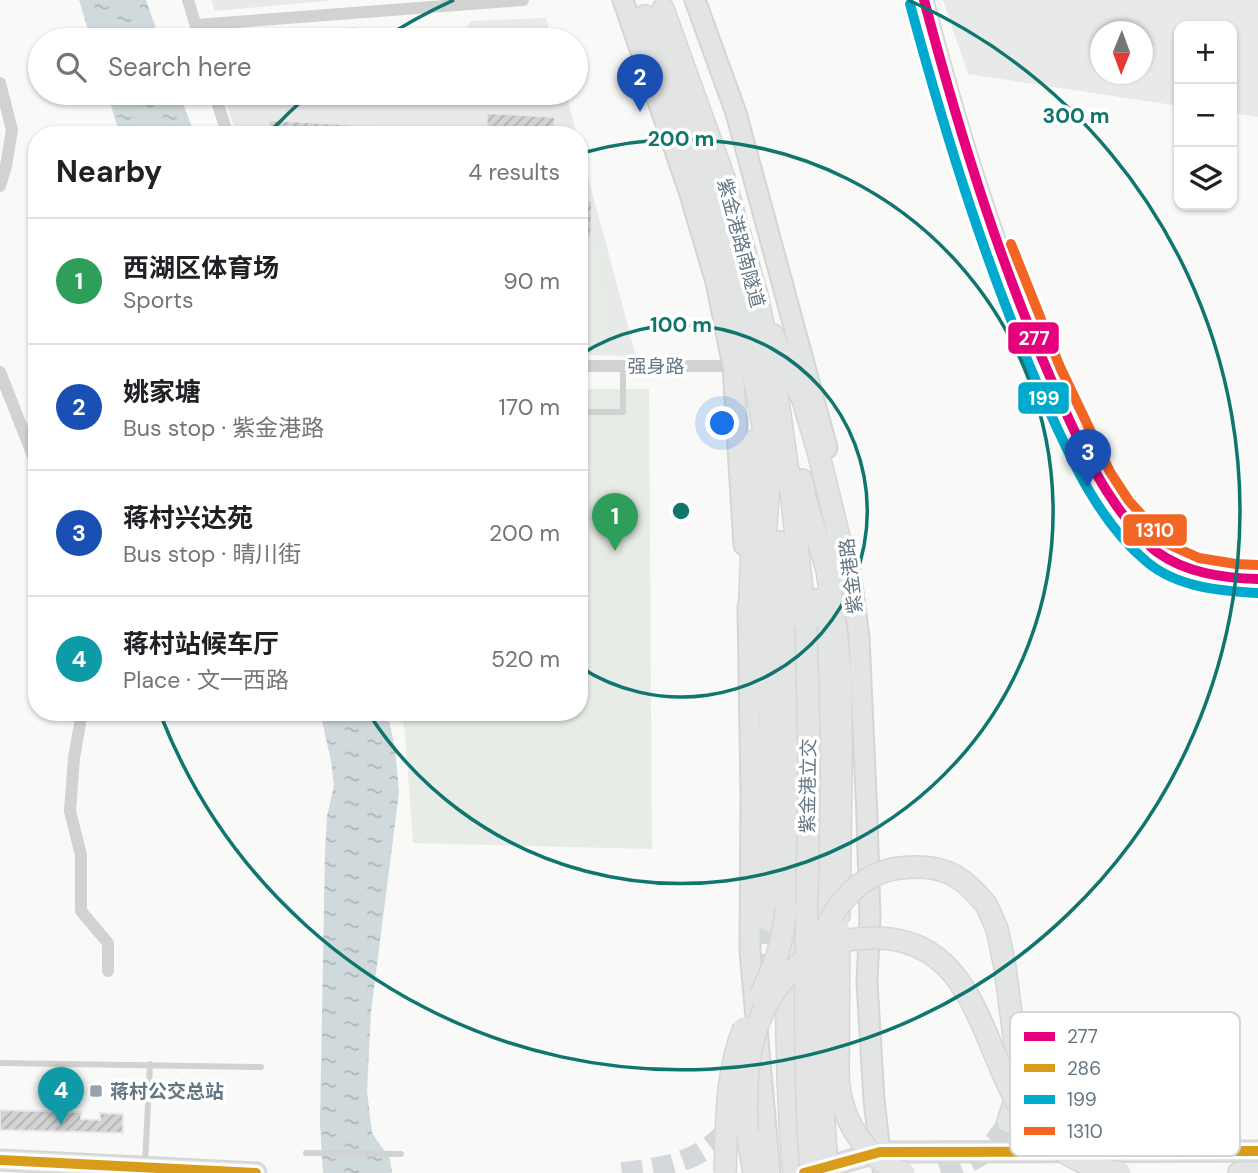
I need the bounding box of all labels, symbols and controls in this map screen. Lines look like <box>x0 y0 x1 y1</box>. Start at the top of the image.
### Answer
north arrow <box>1090 21 1153 84</box>
map controls <box>1174 21 1237 210</box>
button: + <box>1174 21 1237 84</box>
search box <box>28 28 588 105</box>
icon: search <box>52 48 90 86</box>
text: Search here <box>108 50 251 84</box>
pin: 2 <box>617 54 663 112</box>
button: − <box>1174 84 1237 147</box>
text: 300 m <box>1043 102 1109 130</box>
text: 200 m <box>648 125 714 153</box>
button: layers <box>1174 147 1237 210</box>
text: Nearby <box>56 152 162 191</box>
text: 4 results <box>468 157 560 187</box>
street label: 紫金港路南隧道 <box>712 176 770 310</box>
text: 西湖区体育场 <box>123 251 279 285</box>
text: 1 <box>75 266 83 296</box>
text: 90 m <box>503 266 560 296</box>
text: Sports <box>123 285 193 315</box>
text: 100 m <box>650 311 712 339</box>
line badge: 277 <box>1007 321 1060 355</box>
text: 277 <box>1018 326 1050 351</box>
street label: 强身路 <box>627 354 685 379</box>
text: 姚家塘 <box>123 375 201 409</box>
line badge: 199 <box>1017 381 1070 415</box>
text: 199 <box>1028 386 1060 411</box>
text: 2 <box>72 392 86 422</box>
text: 170 m <box>499 392 560 422</box>
your location <box>705 406 739 440</box>
text: Bus stop · 紫金港路 <box>123 413 324 443</box>
pin: 3 <box>1065 429 1111 487</box>
pin: 1 <box>592 493 638 551</box>
centre of rings <box>669 499 693 523</box>
text: 蒋村兴达苑 <box>123 501 253 535</box>
line badge: 1310 <box>1122 513 1188 547</box>
text: 3 <box>72 518 86 548</box>
text: 200 m <box>489 518 560 548</box>
text: 1310 <box>1136 518 1174 543</box>
street label: 紫金港路 <box>834 537 868 615</box>
text: Bus stop · 晴川街 <box>123 539 301 569</box>
text: 蒋村站候车厅 <box>123 627 279 661</box>
text: 4 <box>72 644 86 674</box>
text: 520 m <box>491 644 560 674</box>
text: Place · 文一西路 <box>123 665 289 695</box>
street label: 紫金港立交 <box>795 738 821 834</box>
legend <box>1010 1012 1240 1156</box>
text: 277 <box>1067 1024 1098 1049</box>
text: 286 <box>1067 1056 1101 1081</box>
pin: 4 <box>38 1067 84 1125</box>
place label: 蒋村公交总站 <box>110 1079 224 1104</box>
marker: 蒋村公交总站 <box>88 1083 104 1099</box>
text: 199 <box>1067 1087 1097 1112</box>
text: 1310 <box>1067 1119 1103 1144</box>

